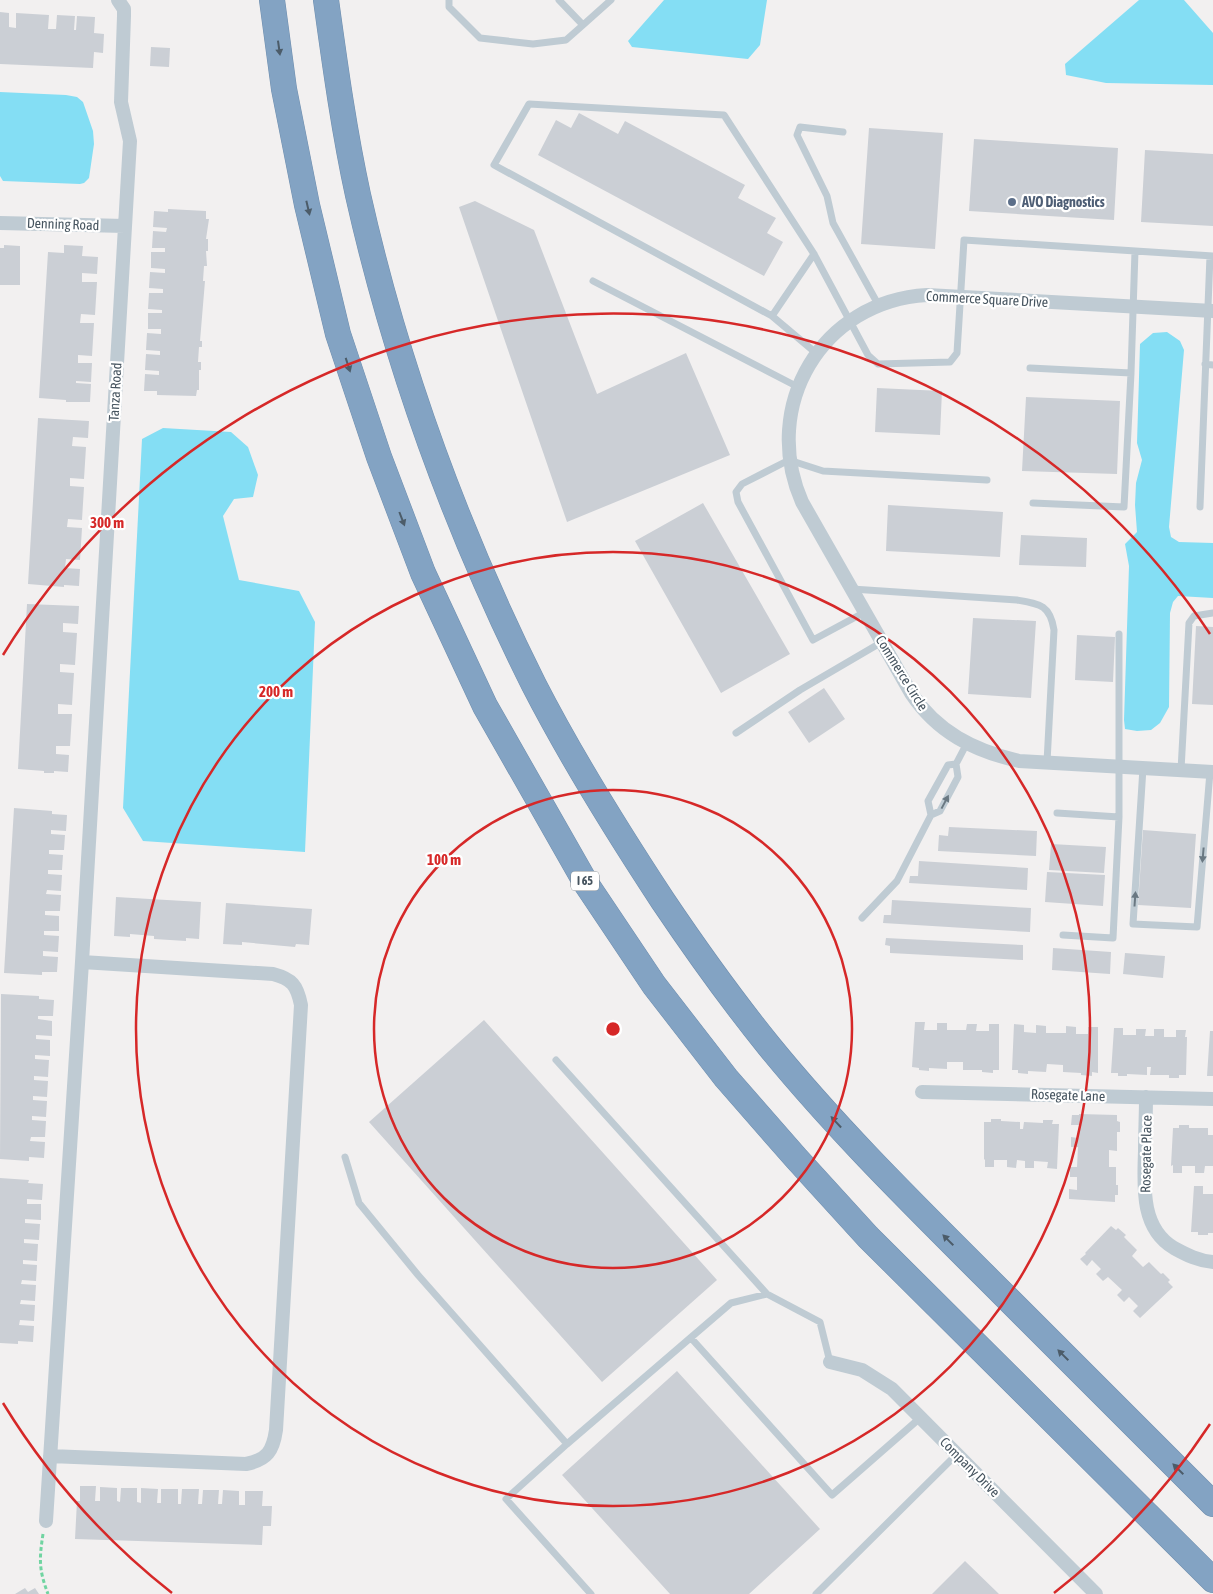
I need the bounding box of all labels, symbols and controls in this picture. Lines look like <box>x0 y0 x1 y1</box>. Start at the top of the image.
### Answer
one-way arrow <box>275 41 283 57</box>
place label: AVO Diagnostics <box>1021 194 1105 210</box>
marker: AVO Diagnostics <box>1006 196 1018 208</box>
one-way arrow <box>304 201 312 216</box>
street label: Denning Road <box>27 215 99 233</box>
street label: Commerce Square Drive <box>925 288 1049 310</box>
one-way arrow <box>345 358 353 373</box>
street label: Tanza Road <box>105 362 125 422</box>
one-way arrow <box>398 512 406 527</box>
text: 300 m <box>90 514 124 531</box>
street label: Commerce Circle <box>872 632 932 714</box>
text: 200 m <box>259 683 293 700</box>
one-way arrow <box>941 794 949 809</box>
one-way arrow <box>1199 847 1207 863</box>
text: 100 m <box>427 851 461 868</box>
road number: I 65 <box>571 871 599 890</box>
one-way arrow <box>1131 890 1139 906</box>
centre of rings <box>604 1020 622 1038</box>
street label: Rosegate Lane <box>1031 1086 1105 1104</box>
street label: Rosegate Place <box>1137 1115 1155 1193</box>
one-way arrow <box>830 1117 842 1129</box>
one-way arrow <box>943 1234 955 1246</box>
one-way arrow <box>1058 1349 1070 1361</box>
street label: Company Drive <box>937 1434 1003 1500</box>
one-way arrow <box>1173 1464 1185 1476</box>

